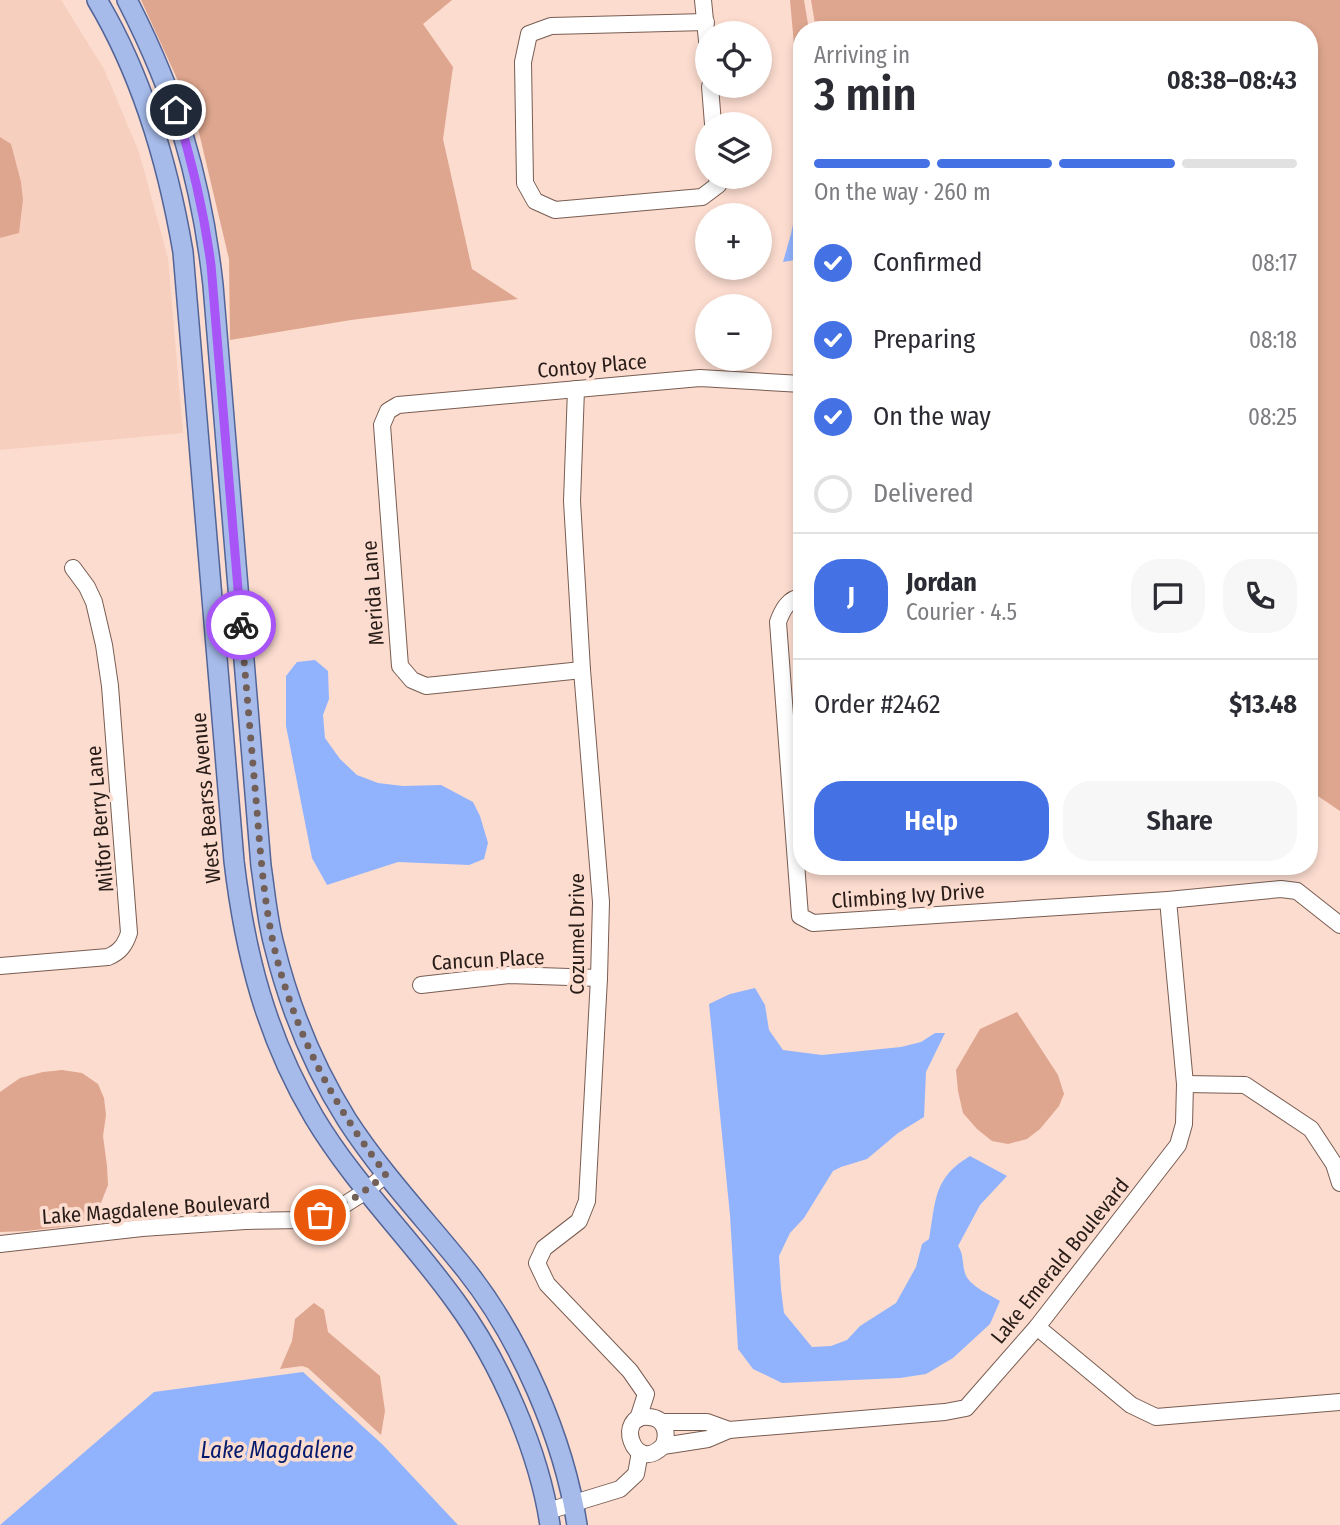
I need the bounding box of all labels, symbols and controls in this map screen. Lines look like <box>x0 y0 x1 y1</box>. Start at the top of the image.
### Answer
map controls <box>695 21 772 371</box>
button: locate <box>695 21 772 98</box>
text: Arriving in <box>814 41 910 69</box>
text: 08:38–08:43 <box>1167 65 1297 96</box>
text: 3 min <box>814 67 917 122</box>
pin <box>146 80 206 140</box>
icon: home <box>157 91 195 129</box>
button: layers <box>695 112 772 189</box>
text: On the way · 260 m <box>814 178 991 206</box>
button: + <box>695 203 772 280</box>
icon: check <box>814 244 852 282</box>
text: Confirmed <box>873 247 983 278</box>
text: 08:17 <box>1251 249 1297 277</box>
button: − <box>695 294 772 371</box>
icon: check <box>814 321 852 359</box>
text: Preparing <box>873 324 975 355</box>
text: 08:18 <box>1249 326 1297 354</box>
street label: Contoy Place <box>536 348 648 384</box>
icon: check <box>814 398 852 436</box>
text: On the way <box>873 401 991 432</box>
text: 08:25 <box>1248 403 1297 431</box>
text: Delivered <box>873 478 974 509</box>
street label: Merida Lane <box>356 540 390 646</box>
button: chat <box>1131 559 1205 633</box>
button: phone <box>1223 559 1297 633</box>
text: Jordan <box>906 567 977 598</box>
text: J <box>847 581 855 612</box>
courier <box>206 590 276 660</box>
text: Courier · 4.5 <box>906 598 1017 626</box>
icon: bike <box>222 606 260 644</box>
text: Order #2462 <box>814 689 940 720</box>
text: $13.48 <box>1229 689 1297 720</box>
street label: West Bearss Avenue <box>186 711 226 885</box>
street label: Milfor Berry Lane <box>81 745 119 893</box>
button: Help <box>814 781 1049 861</box>
button: Share <box>1063 781 1297 861</box>
street label: Cozumel Drive <box>564 873 590 995</box>
street label: Climbing Ivy Drive <box>831 878 985 914</box>
street label: Cancun Place <box>431 944 545 976</box>
street label: Lake Emerald Boulevard <box>985 1173 1135 1349</box>
pin <box>290 1185 350 1245</box>
street label: Lake Magdalene Boulevard <box>41 1188 271 1230</box>
icon: bag <box>301 1196 339 1234</box>
water label: Lake Magdalene <box>200 1436 354 1464</box>

